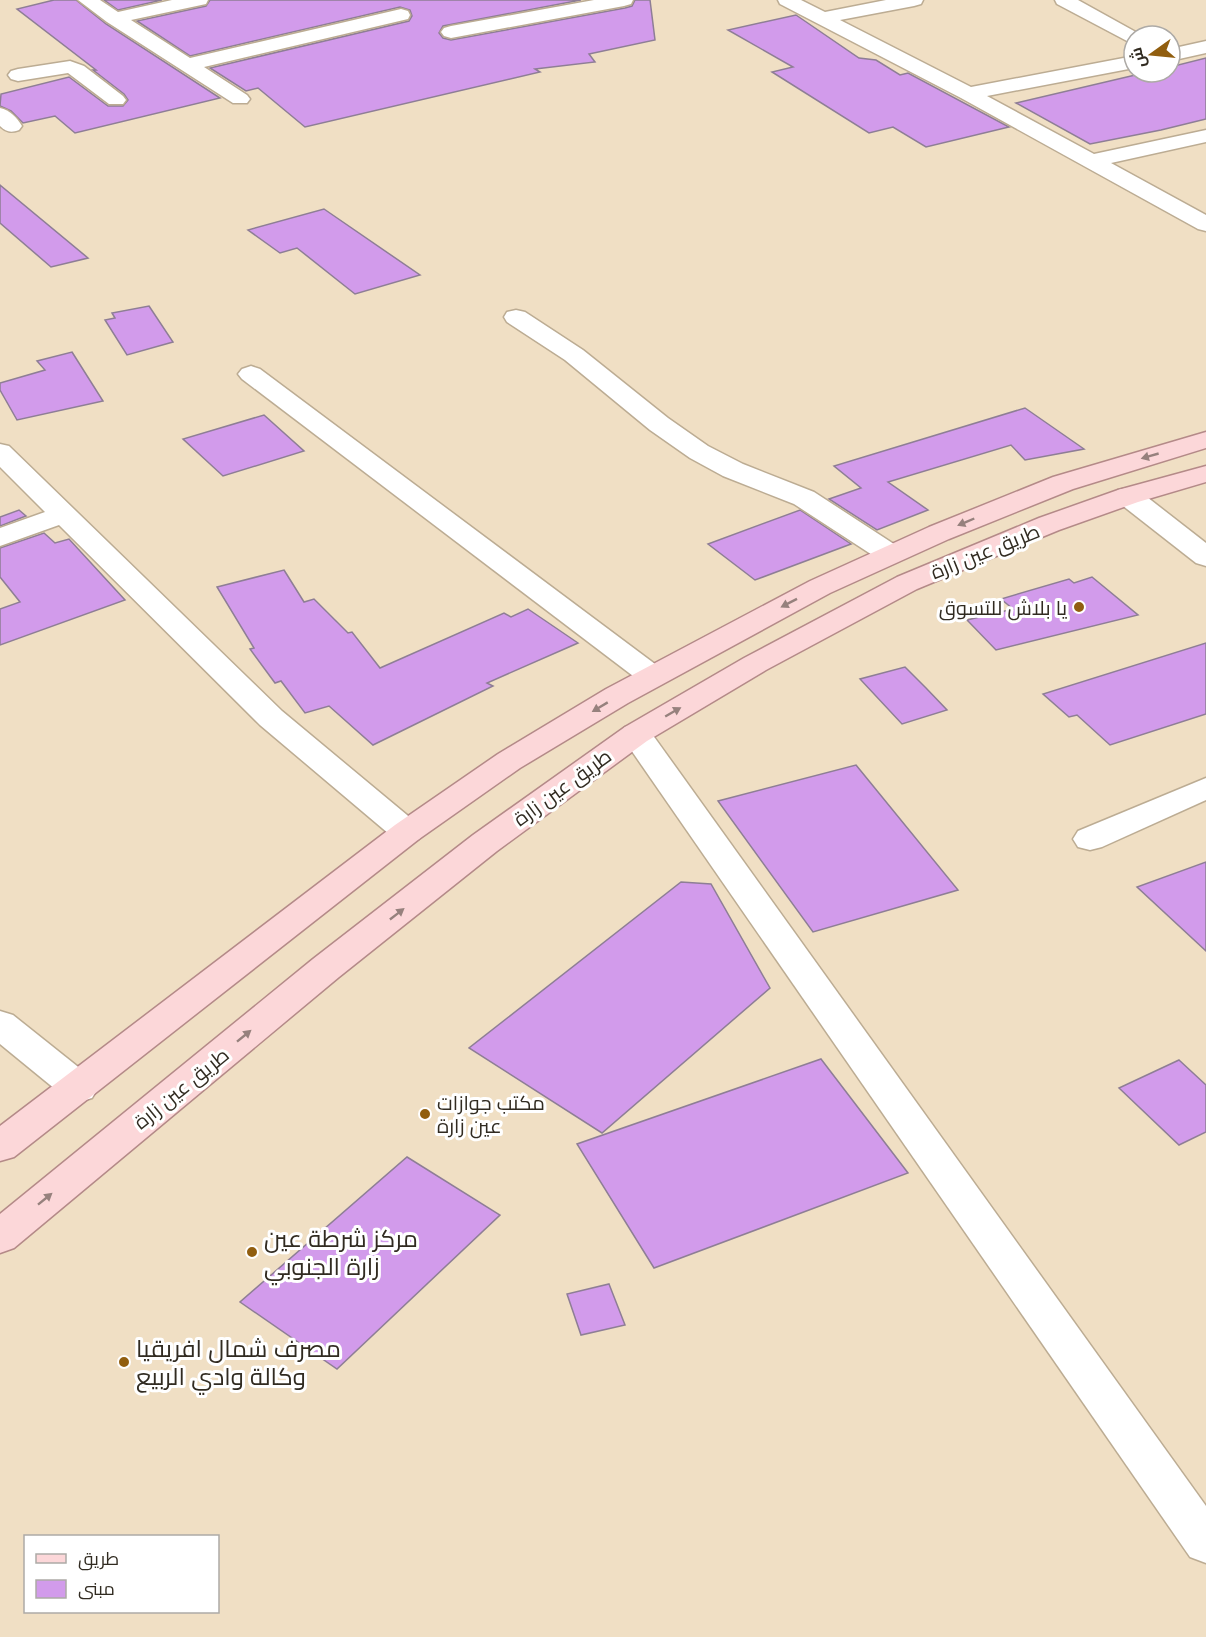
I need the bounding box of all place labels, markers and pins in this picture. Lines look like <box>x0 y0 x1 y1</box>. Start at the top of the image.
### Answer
place label: يا بلاش للتسوق <box>939 595 1068 621</box>
marker: يا بلاش للتسوق <box>1072 600 1086 614</box>
place label: مكتب جوازات عين زارة <box>437 1090 545 1139</box>
marker: مكتب جوازات عين زارة <box>418 1107 432 1121</box>
place label: مركز شرطة عين زارة الجنوبي <box>264 1223 418 1286</box>
marker: مركز شرطة عين زارة الجنوبي <box>245 1245 259 1259</box>
place label: مصرف شمال افريقيا وكالة وادي الربيع <box>136 1333 341 1395</box>
marker: مصرف شمال افريقيا وكالة وادي الربيع <box>117 1355 131 1369</box>

